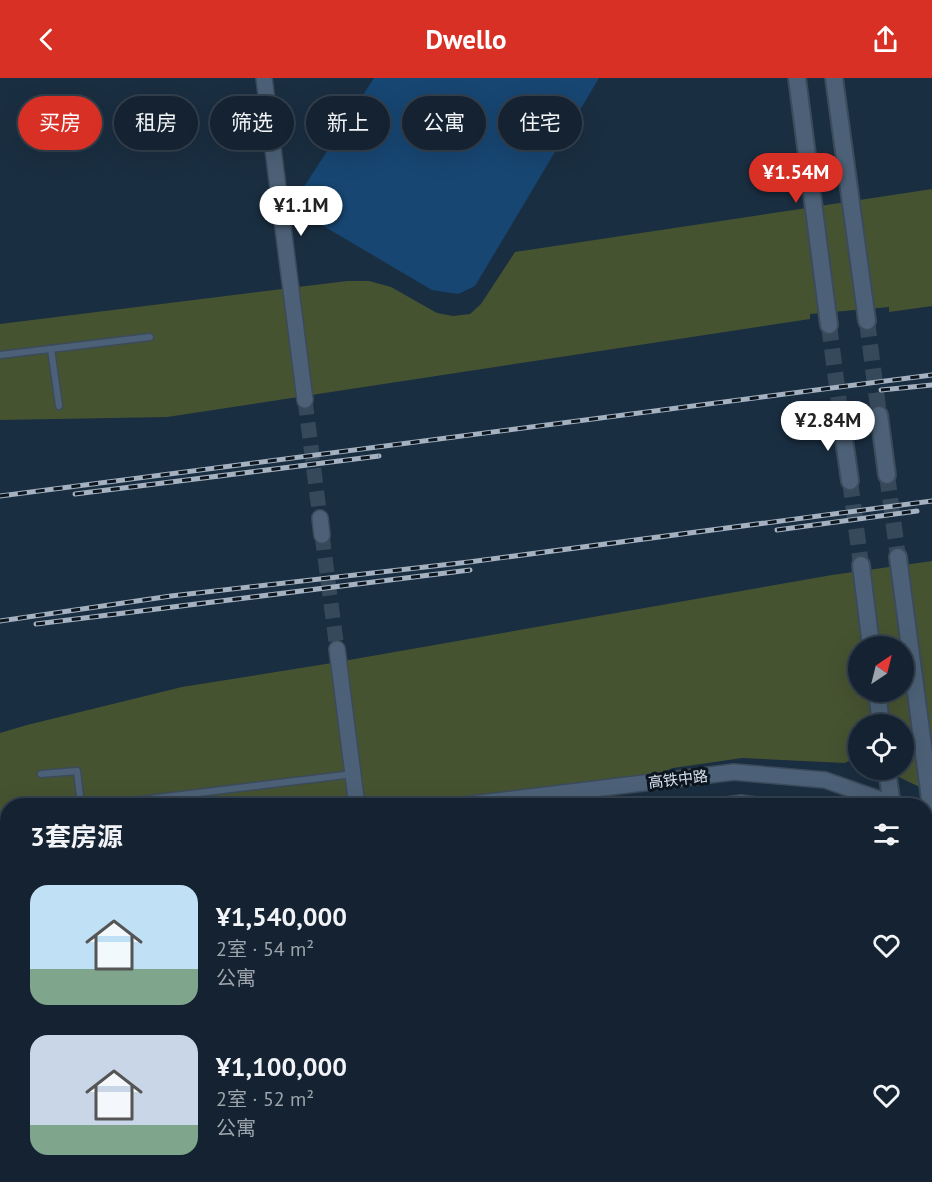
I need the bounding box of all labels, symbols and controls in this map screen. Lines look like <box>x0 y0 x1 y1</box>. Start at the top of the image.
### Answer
text: Dwello <box>426 22 506 56</box>
icon: back <box>30 23 63 56</box>
icon: share <box>869 23 902 56</box>
chip: 买房 <box>18 96 102 150</box>
chip: 租房 <box>114 96 198 150</box>
chip: 筛选 <box>210 96 294 150</box>
chip: 新上 <box>306 96 390 150</box>
chip: 公寓 <box>402 96 486 150</box>
chip: 住宅 <box>498 96 582 150</box>
pin: ¥1.54M <box>747 153 845 204</box>
text: ¥1.54M <box>763 159 829 185</box>
pin: ¥1.1M <box>259 186 343 237</box>
text: ¥1.1M <box>274 192 328 218</box>
pin: ¥2.84M <box>779 401 877 452</box>
text: ¥2.84M <box>795 407 861 433</box>
north arrow <box>848 636 914 702</box>
map controls <box>848 636 914 780</box>
button: locate <box>848 714 914 780</box>
street label: 高铁中路 <box>647 766 709 792</box>
icon: filters <box>870 818 903 851</box>
text: 3套房源 <box>30 820 123 853</box>
text: ¥1,540,000 <box>216 900 347 933</box>
icon: home <box>78 909 150 981</box>
icon: heart <box>870 929 903 962</box>
text: 2室 · 54 m² <box>216 936 314 962</box>
text: 公寓 <box>216 965 256 991</box>
text: ¥1,100,000 <box>216 1050 347 1083</box>
icon: home <box>78 1059 150 1131</box>
icon: heart <box>870 1079 903 1112</box>
text: 2室 · 52 m² <box>216 1086 314 1112</box>
text: 公寓 <box>216 1115 256 1141</box>

